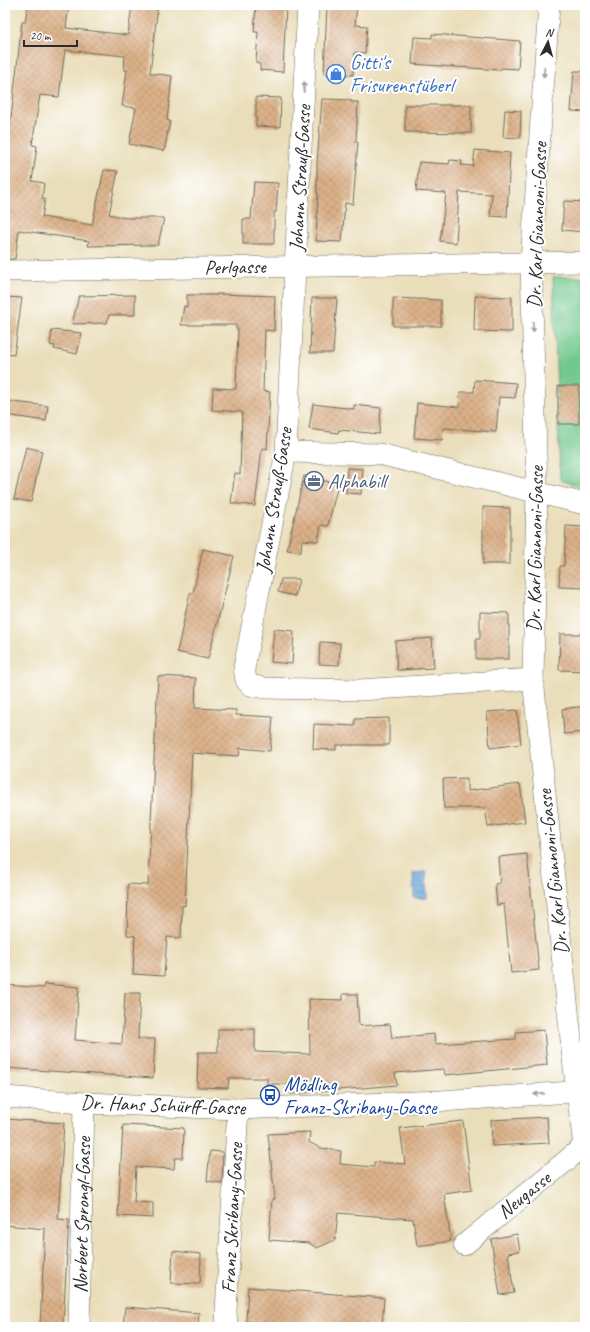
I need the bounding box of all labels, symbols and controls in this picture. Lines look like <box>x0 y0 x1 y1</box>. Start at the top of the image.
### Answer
scale bar <box>24 22 77 48</box>
north arrow <box>528 22 568 62</box>
text: N <box>545 25 555 40</box>
text: 20 m <box>30 28 52 44</box>
place label: Gitti's Frisurenstüberl <box>350 50 457 98</box>
shop icon: Gitti's Frisurenstüberl <box>325 63 347 85</box>
one-way arrow <box>541 66 548 78</box>
one-way arrow <box>301 80 307 93</box>
street label: Johann Strauß-Gasse <box>284 103 316 253</box>
street label: Dr. Karl Giannoni-Gasse <box>522 140 552 308</box>
street label: Perlgasse <box>204 254 267 280</box>
one-way arrow <box>530 321 536 334</box>
street label: Johann Strauß-Gasse <box>250 424 298 575</box>
street label: Dr. Karl Giannoni-Gasse <box>521 464 549 632</box>
place label: Alphabill <box>328 469 390 494</box>
office icon: Alphabill <box>303 470 325 492</box>
street label: Dr. Karl Giannoni-Gasse <box>532 787 574 956</box>
place label: Mödling Franz-Skribany-Gasse <box>284 1072 438 1120</box>
bus stop icon: Mödling Franz-Skribany-Gasse <box>259 1084 281 1106</box>
street label: Dr. Hans Schürff-Gasse <box>80 1090 247 1120</box>
one-way arrow <box>533 1091 545 1098</box>
street label: Norbert Sprongl-Gasse <box>67 1135 96 1293</box>
street label: Franz Skribany-Gasse <box>216 1141 248 1294</box>
street label: Neugasse <box>492 1165 557 1224</box>

